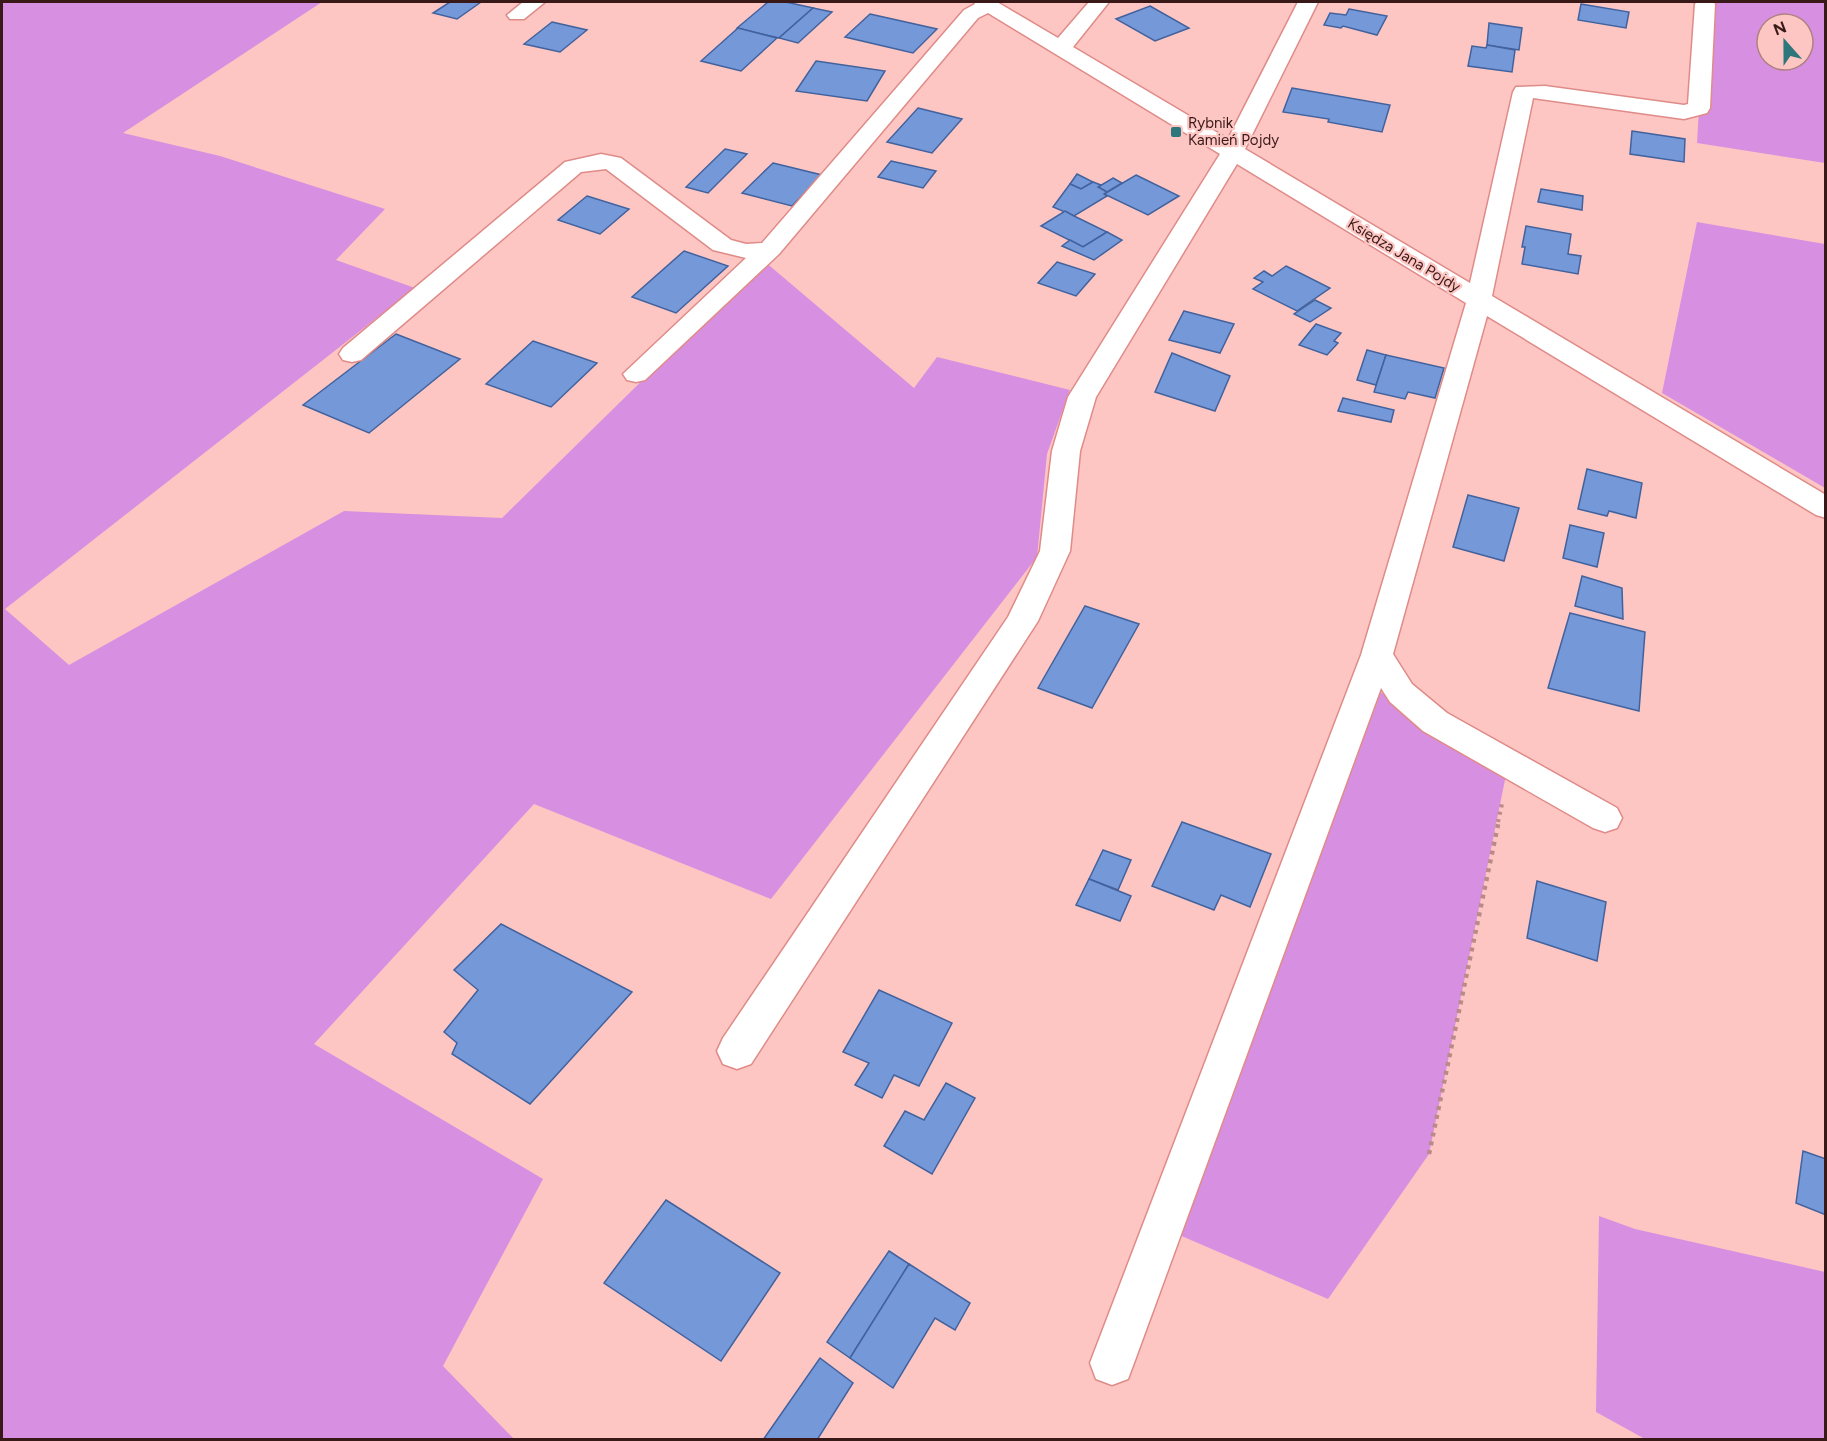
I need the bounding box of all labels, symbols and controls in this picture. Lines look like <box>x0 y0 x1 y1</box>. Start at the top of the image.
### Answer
north arrow <box>1755 12 1815 72</box>
text: N <box>1771 17 1789 40</box>
place label: Rybnik Kamień Pojdy <box>1188 114 1279 149</box>
marker: Rybnik Kamień Pojdy <box>1169 125 1183 139</box>
street label: Księdza Jana Pojdy <box>1344 214 1464 296</box>

